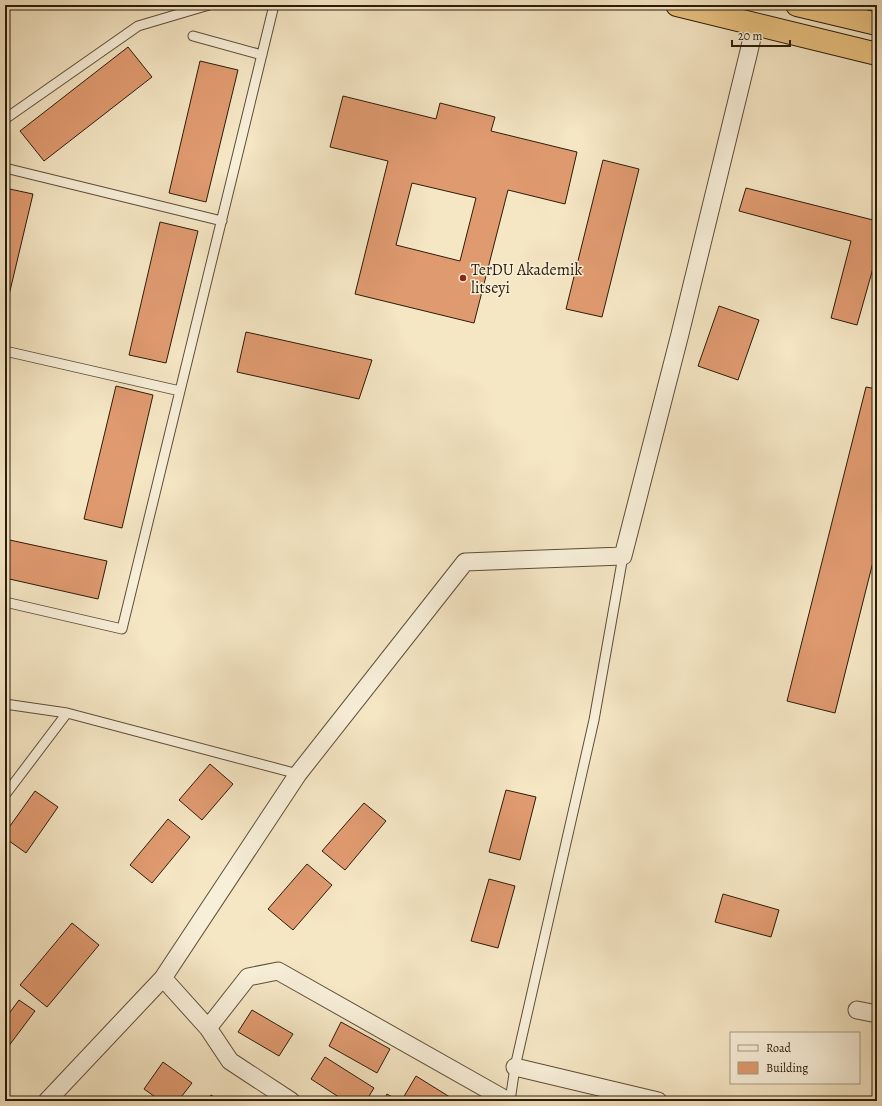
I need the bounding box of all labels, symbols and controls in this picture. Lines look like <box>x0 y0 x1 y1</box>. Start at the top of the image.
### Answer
scale bar <box>732 22 790 48</box>
text: 20 m <box>738 28 762 44</box>
place label: TerDU Akademik litseyi <box>471 259 583 299</box>
marker: TerDU Akademik litseyi <box>458 273 468 283</box>
legend <box>730 1032 860 1084</box>
text: Road <box>766 1040 792 1056</box>
text: Building <box>766 1060 808 1076</box>

